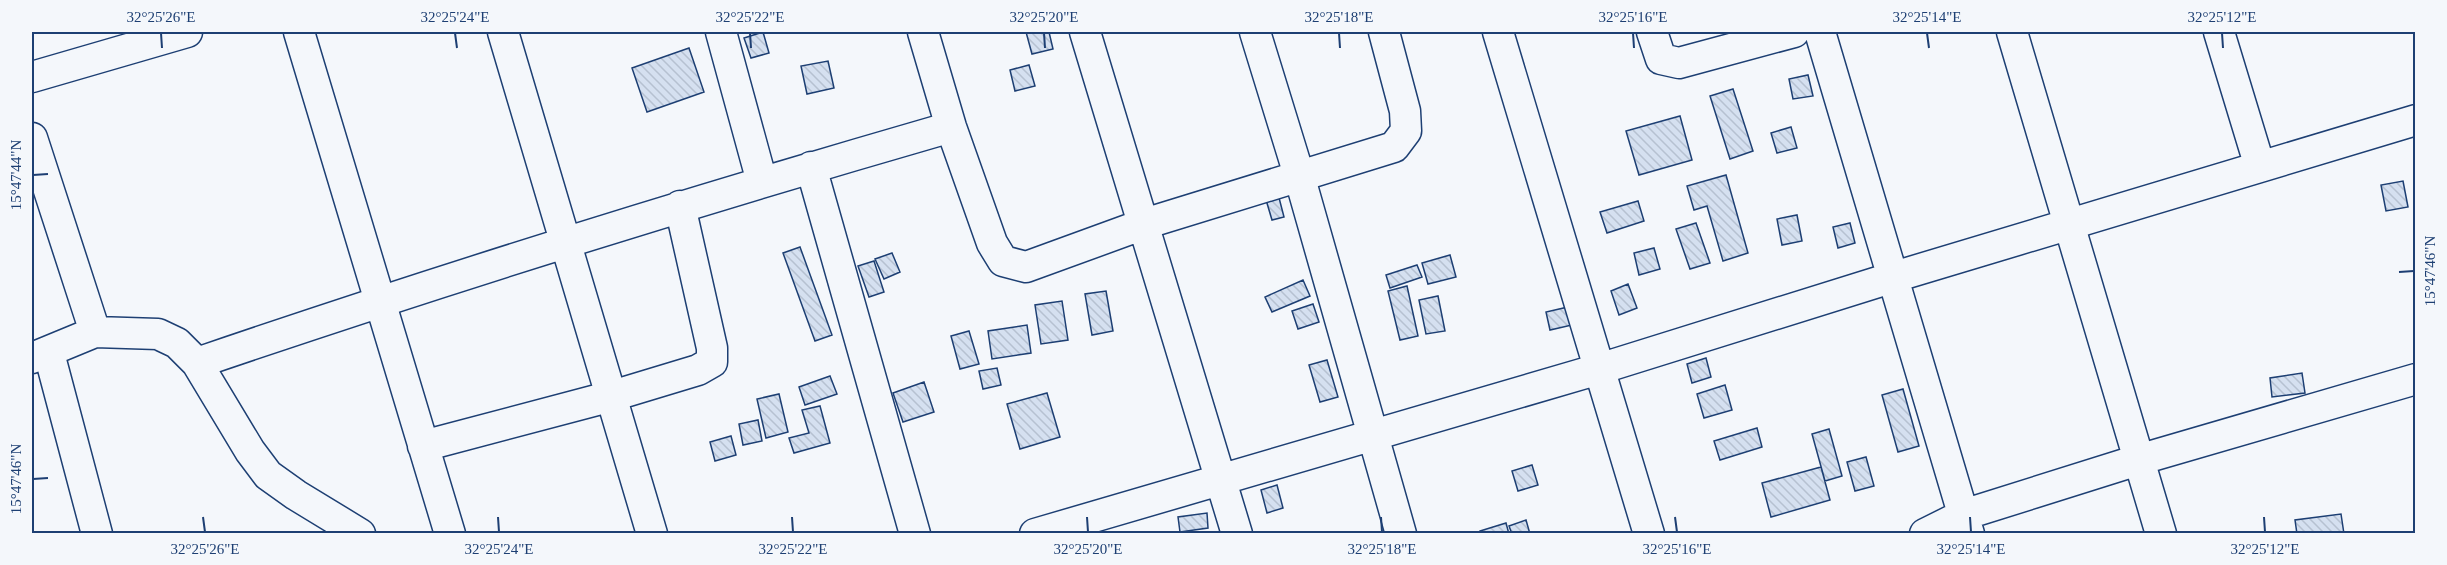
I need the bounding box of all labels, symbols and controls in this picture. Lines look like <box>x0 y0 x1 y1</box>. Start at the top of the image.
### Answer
text: 32°25'26"E <box>127 9 196 25</box>
text: 32°25'24"E <box>421 9 490 25</box>
text: 32°25'22"E <box>716 9 785 25</box>
text: 32°25'20"E <box>1010 9 1079 25</box>
text: 32°25'18"E <box>1305 9 1374 25</box>
text: 32°25'16"E <box>1599 9 1668 25</box>
text: 32°25'14"E <box>1893 9 1962 25</box>
text: 32°25'12"E <box>2188 9 2257 25</box>
text: 15°47'44"N <box>8 140 24 210</box>
text: 15°47'46"N <box>2422 236 2438 306</box>
text: 15°47'46"N <box>8 444 24 514</box>
text: 32°25'26"E <box>171 541 240 557</box>
text: 32°25'24"E <box>465 541 534 557</box>
text: 32°25'22"E <box>759 541 828 557</box>
text: 32°25'20"E <box>1054 541 1123 557</box>
text: 32°25'18"E <box>1348 541 1417 557</box>
text: 32°25'16"E <box>1643 541 1712 557</box>
text: 32°25'14"E <box>1937 541 2006 557</box>
text: 32°25'12"E <box>2231 541 2300 557</box>

